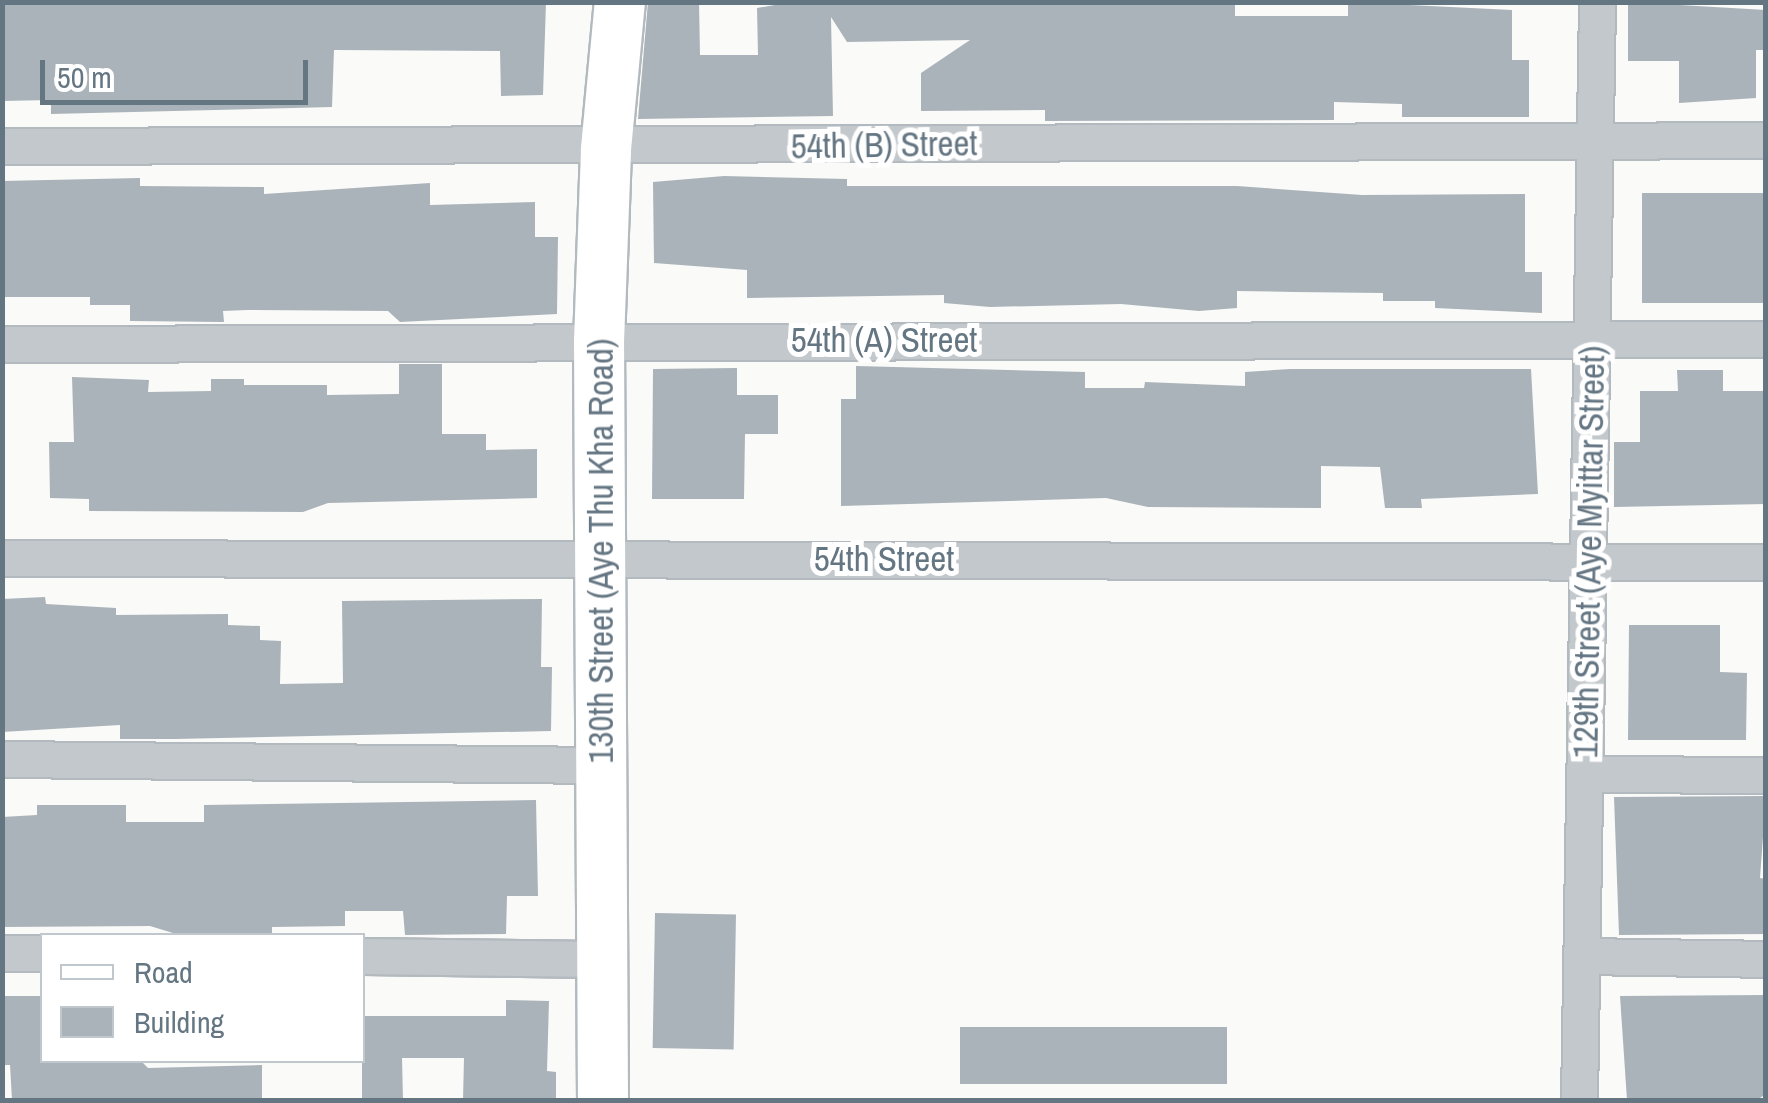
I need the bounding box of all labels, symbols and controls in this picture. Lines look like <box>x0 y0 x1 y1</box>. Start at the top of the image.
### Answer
scale bar <box>45 40 312 102</box>
text: 50 m <box>57 57 112 97</box>
street label: 54th (B) Street <box>790 122 978 168</box>
street label: 54th (A) Street <box>791 319 977 361</box>
street label: 130th Street (Aye Thu Kha Road) <box>580 338 622 764</box>
street label: 129th Street (Aye Myittar Street) <box>1564 345 1614 759</box>
street label: 54th Street <box>814 538 954 580</box>
legend <box>40 933 365 1063</box>
text: Road <box>134 952 193 992</box>
text: Building <box>134 1002 224 1042</box>

